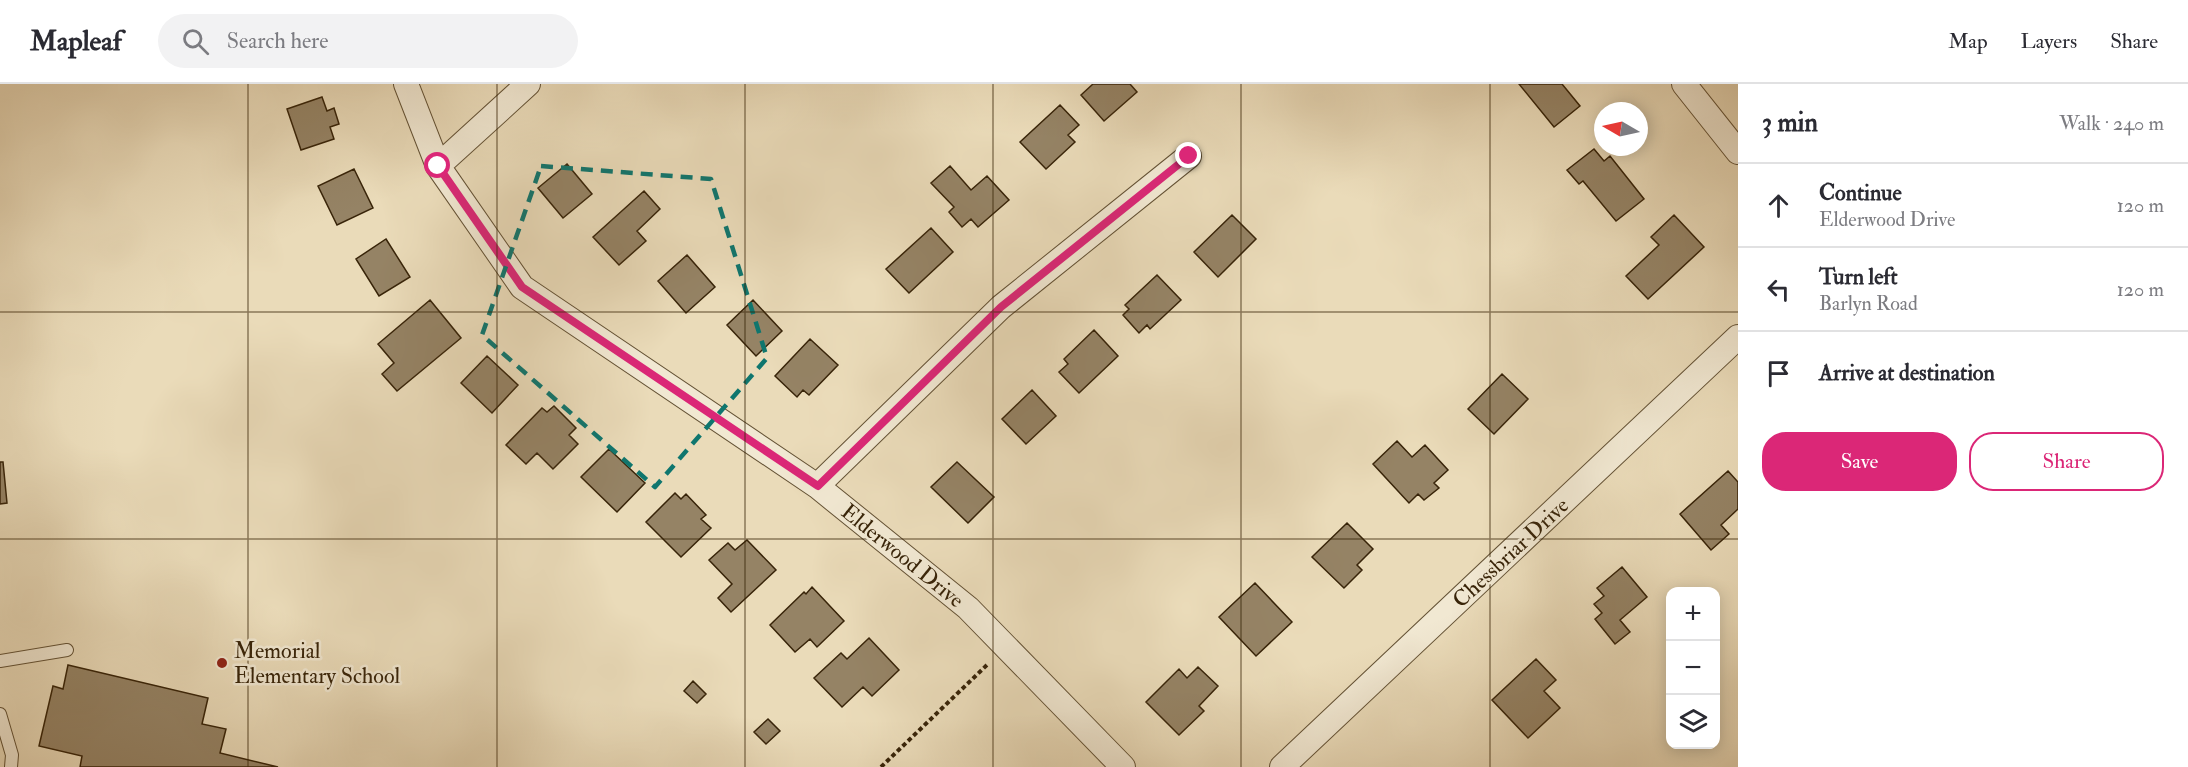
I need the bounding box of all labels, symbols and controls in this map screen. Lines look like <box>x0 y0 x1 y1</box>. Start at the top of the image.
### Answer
search box <box>158 14 578 68</box>
text: Mapleaf <box>30 24 122 59</box>
icon: search <box>179 25 212 58</box>
text: Search here <box>227 27 328 55</box>
text: Map <box>1948 28 1988 55</box>
text: Layers <box>2021 28 2077 55</box>
text: Share <box>2110 28 2158 55</box>
north arrow <box>1594 102 1648 156</box>
text: 3 min <box>1762 107 1818 139</box>
text: Walk · 240 m <box>2059 111 2164 136</box>
route end <box>1175 142 1201 168</box>
route start <box>424 152 450 178</box>
text: Continue <box>1819 179 1902 207</box>
icon: ahead <box>1762 189 1795 222</box>
text: 120 m <box>2117 193 2164 218</box>
text: Elderwood Drive <box>1819 207 1955 232</box>
text: Turn left <box>1819 263 1898 291</box>
icon: left <box>1762 273 1795 306</box>
text: 120 m <box>2117 277 2164 302</box>
text: Barlyn Road <box>1819 291 1918 316</box>
icon: arrive <box>1762 357 1795 390</box>
text: Arrive at destination <box>1819 359 1995 387</box>
button: Save <box>1762 432 1957 491</box>
button: Share <box>1969 432 2164 491</box>
street label: Chessbriar Drive <box>1447 492 1575 614</box>
street label: Elderwood Drive <box>835 498 969 614</box>
map controls <box>1666 587 1720 749</box>
button: + <box>1666 587 1720 641</box>
place label: Memorial Elementary School <box>234 637 400 690</box>
button: − <box>1666 641 1720 695</box>
marker: Memorial Elementary School <box>215 656 229 670</box>
button: layers <box>1666 695 1720 749</box>

